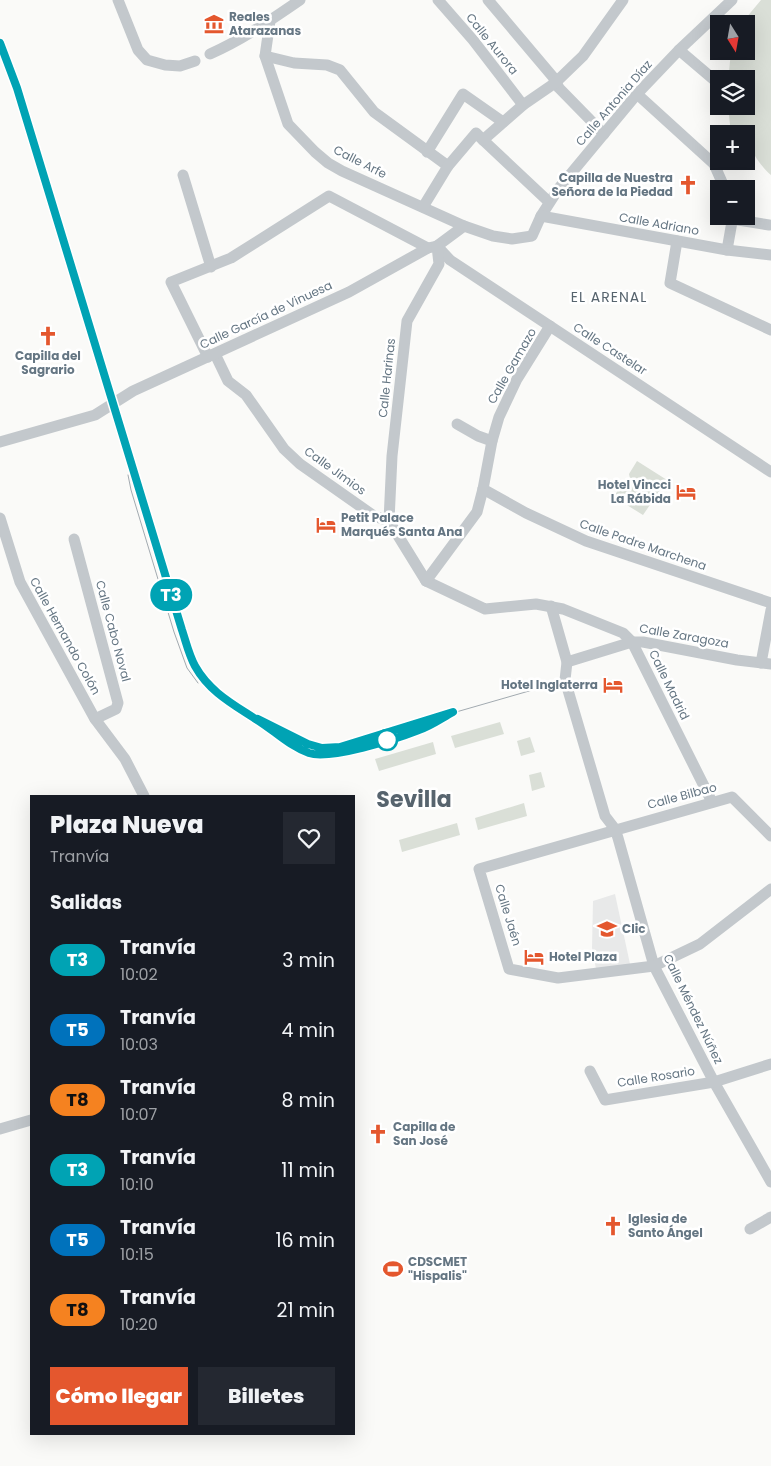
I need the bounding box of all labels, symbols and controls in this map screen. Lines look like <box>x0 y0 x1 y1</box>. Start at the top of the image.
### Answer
place label: Reales Atarazanas <box>229 8 301 39</box>
street label: Calle Aurora <box>462 9 522 78</box>
museum icon: Reales Atarazanas <box>203 13 225 35</box>
north arrow <box>710 15 755 60</box>
map controls <box>710 15 755 225</box>
street label: Calle Antonia Díaz <box>572 56 656 149</box>
button: layers <box>710 70 755 115</box>
button: + <box>710 125 755 170</box>
street label: Calle Arfe <box>331 141 390 182</box>
place label: Capilla de Nuestra Señora de la Piedad <box>551 169 673 200</box>
church icon: Capilla de Nuestra Señora de la Piedad <box>677 174 699 196</box>
button: − <box>710 180 755 225</box>
street label: Calle Adriano <box>618 208 701 239</box>
street label: Calle García de Vinuesa <box>197 276 335 353</box>
district label: EL ARENAL <box>571 287 647 307</box>
street label: Calle Castelar <box>570 318 651 379</box>
street label: Calle Gamazo <box>483 324 540 407</box>
church icon: Capilla del Sagrario <box>37 325 59 347</box>
street label: Calle Harinas <box>374 337 399 419</box>
place label: Capilla del Sagrario <box>15 347 81 378</box>
street label: Calle Jimios <box>301 442 370 499</box>
place label: Hotel Vincci La Rábida <box>598 476 671 507</box>
hotel icon: Hotel Vincci La Rábida <box>675 481 697 503</box>
place label: Petit Palace Marqués Santa Ana <box>341 509 462 540</box>
hotel icon: Petit Palace Marqués Santa Ana <box>315 514 337 536</box>
street label: Calle Padre Marchena <box>577 515 709 574</box>
street label: Calle Hernando Colón <box>26 574 105 698</box>
street label: Calle Cabo Noval <box>92 578 135 683</box>
line badge: T3 <box>148 579 194 611</box>
text: T3 <box>160 582 182 607</box>
street label: Calle Zaragoza <box>638 619 730 652</box>
street label: Calle Madrid <box>645 647 694 723</box>
hotel icon: Hotel Inglaterra <box>602 674 624 696</box>
place label: Hotel Inglaterra <box>501 676 598 693</box>
unlabelled marker <box>376 729 398 751</box>
street label: Calle Bilbao <box>645 778 719 813</box>
district label: Sevilla <box>376 784 452 815</box>
text: Plaza Nueva <box>50 808 204 841</box>
button: heart <box>283 812 335 864</box>
text: Tranvía <box>50 845 109 868</box>
street label: Calle Jaén <box>491 882 526 948</box>
text: Salidas <box>50 889 122 916</box>
school or university icon: Clic <box>596 918 618 940</box>
place label: Clic <box>622 920 645 937</box>
text: Tranvía <box>120 934 196 961</box>
hotel icon: Hotel Plaza <box>523 946 545 968</box>
text: T3 <box>67 947 88 972</box>
text: 3 min <box>282 947 335 974</box>
place label: Hotel Plaza <box>549 948 617 965</box>
street label: Calle Méndez Núñez <box>659 951 727 1067</box>
text: 10:02 <box>120 963 158 986</box>
text: Tranvía <box>120 1004 196 1031</box>
text: T5 <box>66 1017 89 1042</box>
text: 4 min <box>282 1017 335 1044</box>
text: 10:03 <box>120 1033 158 1056</box>
street label: Calle Rosario <box>616 1062 696 1091</box>
text: Tranvía <box>120 1074 196 1101</box>
text: T8 <box>66 1087 89 1112</box>
text: 8 min <box>282 1087 335 1114</box>
text: 10:07 <box>120 1103 157 1126</box>
place label: Capilla de San José <box>393 1118 456 1149</box>
church icon: Capilla de San José <box>367 1123 389 1145</box>
text: Tranvía <box>120 1144 196 1171</box>
text: T3 <box>67 1157 88 1182</box>
text: 11 min <box>281 1157 335 1184</box>
text: 10:10 <box>120 1173 154 1196</box>
place label: Iglesia de Santo Ángel <box>628 1210 703 1241</box>
text: Tranvía <box>120 1214 196 1241</box>
church icon: Iglesia de Santo Ángel <box>602 1215 624 1237</box>
text: T5 <box>66 1227 89 1252</box>
text: 16 min <box>275 1227 335 1254</box>
text: 10:15 <box>120 1243 154 1266</box>
place label: CDSCMET "Hispalis" <box>408 1253 467 1284</box>
sports icon: CDSCMET "Hispalis" <box>382 1258 404 1280</box>
text: Tranvía <box>120 1284 196 1311</box>
text: T8 <box>66 1297 89 1322</box>
text: 21 min <box>277 1297 335 1324</box>
text: 10:20 <box>120 1313 158 1336</box>
button: Cómo llegar <box>50 1367 188 1425</box>
button: Billetes <box>198 1367 335 1425</box>

